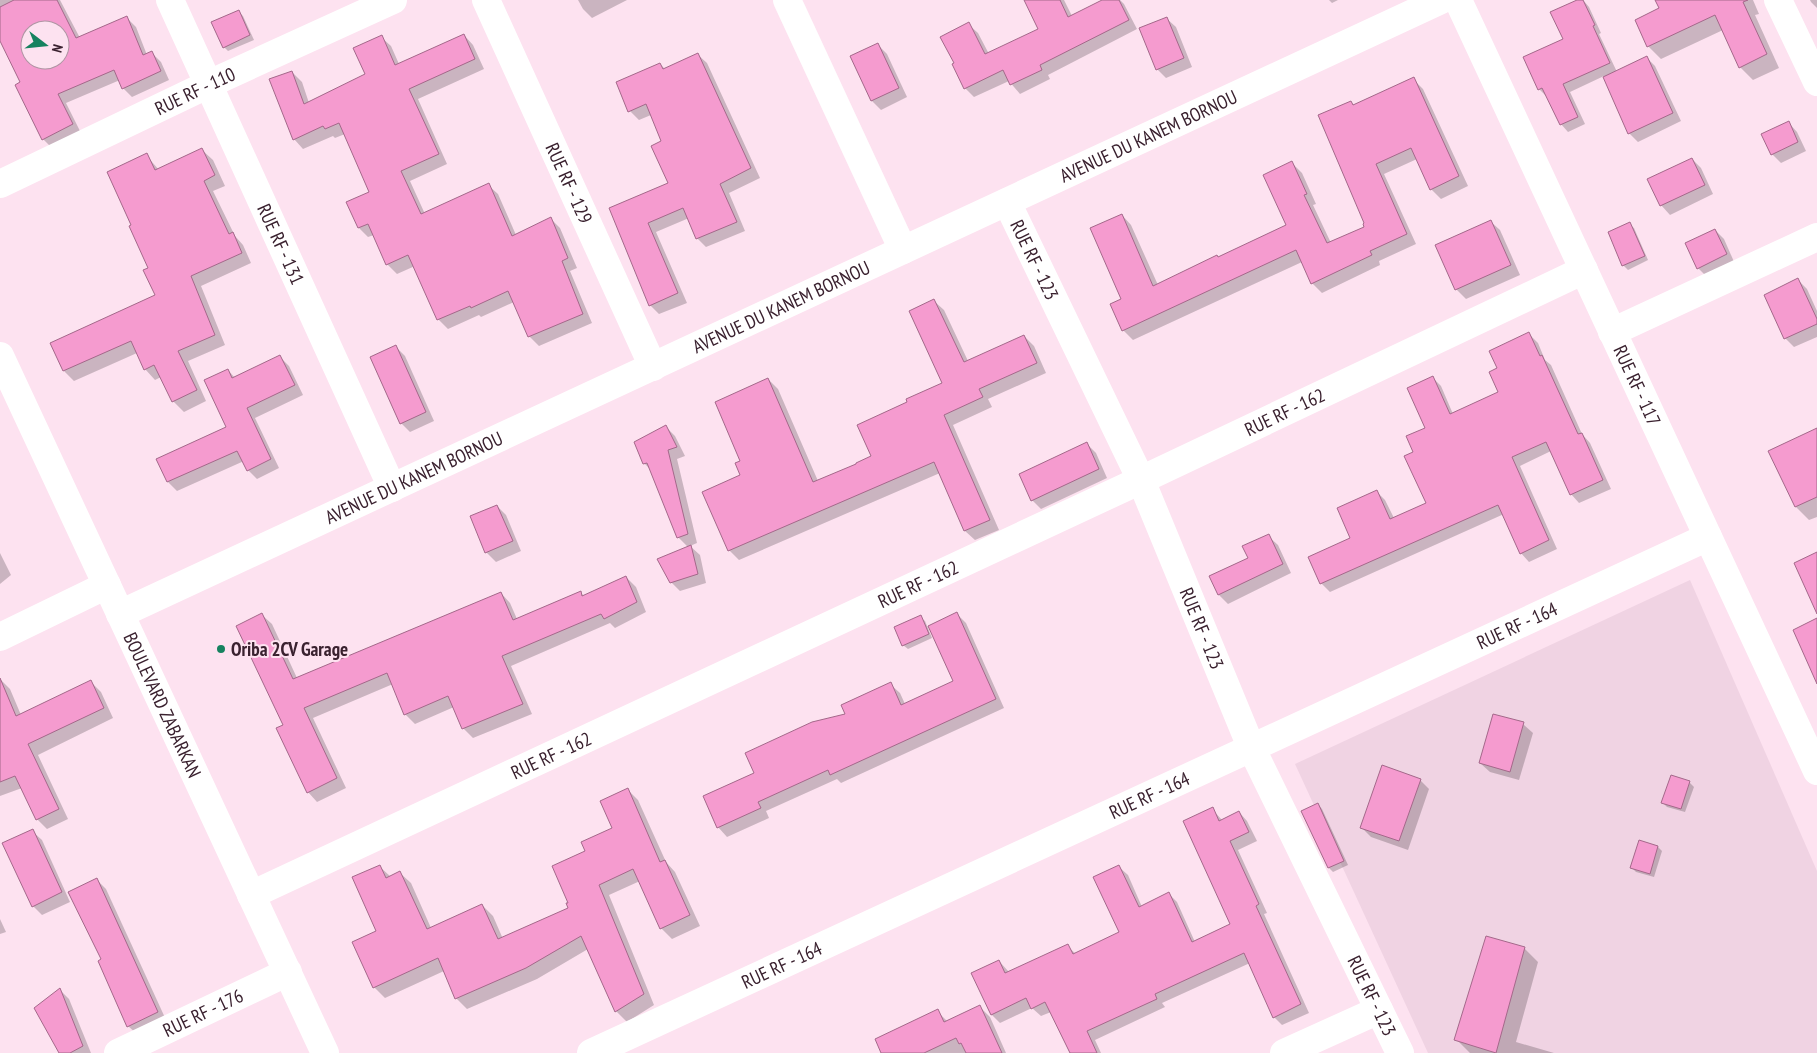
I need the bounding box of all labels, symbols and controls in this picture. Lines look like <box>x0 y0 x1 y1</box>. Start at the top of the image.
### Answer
north arrow <box>20 20 70 70</box>
text: N <box>48 42 67 55</box>
street label: RUE RF - 110 <box>151 62 239 120</box>
street label: AVENUE DU KANEM BORNOU <box>1056 84 1241 188</box>
street label: RUE RF - 129 <box>541 139 598 227</box>
street label: RUE RF - 131 <box>252 200 310 288</box>
street label: RUE RF - 123 <box>1005 216 1064 304</box>
street label: AVENUE DU KANEM BORNOU <box>689 255 874 358</box>
street label: RUE RF - 117 <box>1608 341 1666 429</box>
street label: RUE RF - 162 <box>1241 383 1329 441</box>
street label: AVENUE DU KANEM BORNOU <box>321 426 506 529</box>
street label: RUE RF - 162 <box>874 555 962 613</box>
street label: RUE RF - 123 <box>1175 584 1230 673</box>
street label: RUE RF - 164 <box>1473 596 1561 654</box>
street label: BOULEVARD ZABARKAN <box>119 628 207 781</box>
place label: Oriba 2CV Garage <box>231 637 348 661</box>
marker: Oriba 2CV Garage <box>215 643 227 655</box>
street label: RUE RF - 162 <box>507 726 595 784</box>
street label: RUE RF - 164 <box>1105 766 1194 824</box>
street label: RUE RF - 164 <box>738 936 826 994</box>
street label: RUE RF - 123 <box>1342 952 1402 1040</box>
street label: RUE RF - 176 <box>159 983 247 1042</box>

